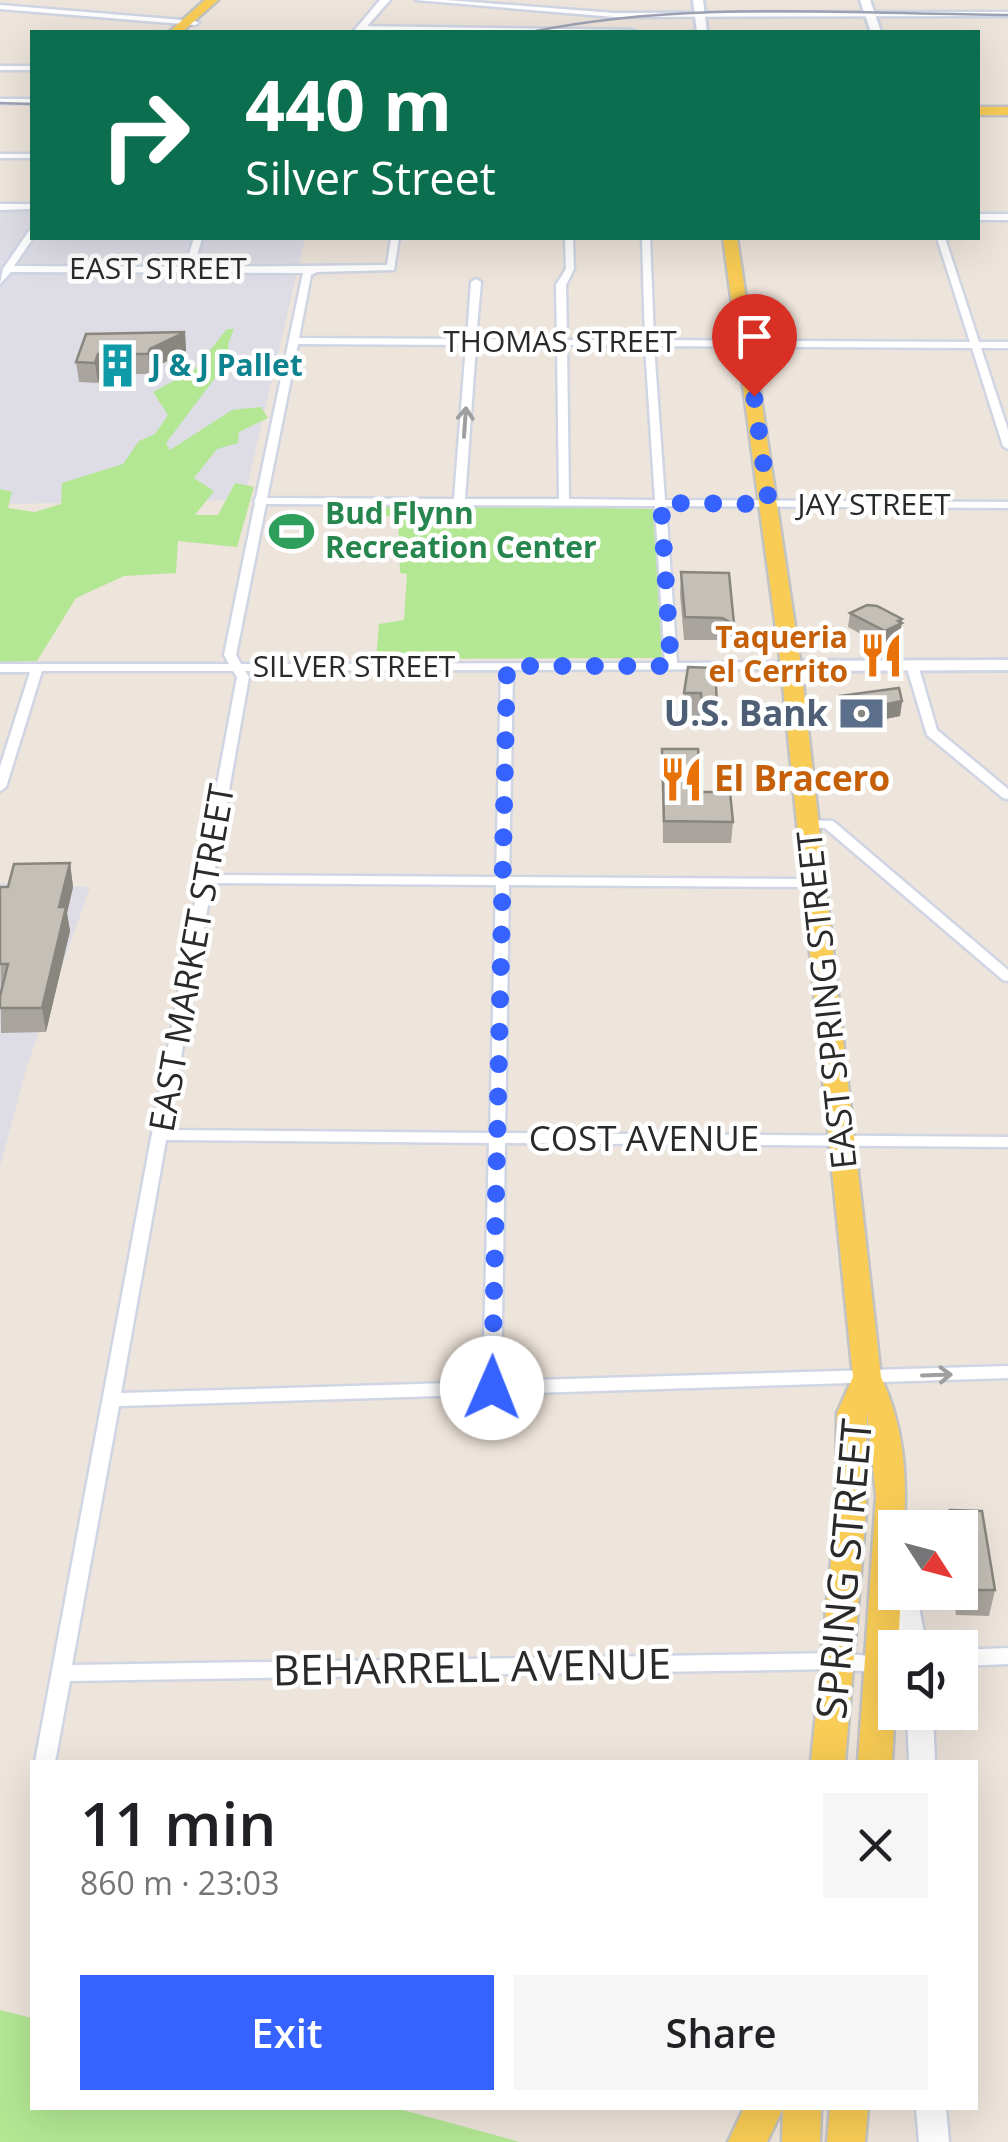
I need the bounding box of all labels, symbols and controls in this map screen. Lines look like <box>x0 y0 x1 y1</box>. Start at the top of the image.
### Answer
text: 440 m <box>245 56 452 152</box>
icon: right <box>80 70 210 200</box>
text: Silver Street <box>245 147 496 208</box>
street label: EAST STREET <box>69 247 247 288</box>
pin <box>712 294 797 397</box>
icon: arrive <box>727 309 782 364</box>
street label: THOMAS STREET <box>443 320 677 361</box>
building icon: J & J Pallet <box>94 342 142 390</box>
place label: J & J Pallet <box>148 344 303 385</box>
one-way arrow <box>456 406 475 438</box>
street label: JAY STREET <box>795 483 951 524</box>
place label: Bud Flynn Recreation Center <box>325 492 597 567</box>
sports icon: Bud Flynn Recreation Center <box>268 507 316 555</box>
place label: Taqueria el Cerrito <box>708 616 848 691</box>
restaurant icon: Taqueria el Cerrito <box>857 631 905 679</box>
street label: SILVER STREET <box>253 645 456 686</box>
place label: U.S. Bank <box>664 689 828 736</box>
bank icon: U.S. Bank <box>837 690 885 738</box>
place label: El Bracero <box>714 754 890 801</box>
restaurant icon: El Bracero <box>657 755 705 803</box>
street label: EAST MARKET STREET <box>137 780 244 1135</box>
street label: EAST SPRING STREET <box>784 829 867 1172</box>
street label: COST AVENUE <box>529 1114 759 1161</box>
position arrow <box>440 1336 544 1440</box>
one-way arrow <box>921 1365 953 1384</box>
street label: SPRING STREET <box>801 1416 884 1721</box>
north arrow <box>878 1510 978 1610</box>
map controls <box>878 1510 978 1730</box>
button: sound <box>878 1630 978 1730</box>
street label: BEHARRELL AVENUE <box>272 1634 672 1697</box>
text: 11 min <box>80 1782 276 1864</box>
button: close <box>823 1793 928 1898</box>
text: 860 m · 23:03 <box>80 1861 279 1904</box>
button: Exit <box>80 1975 494 2090</box>
button: Share <box>514 1975 928 2090</box>

